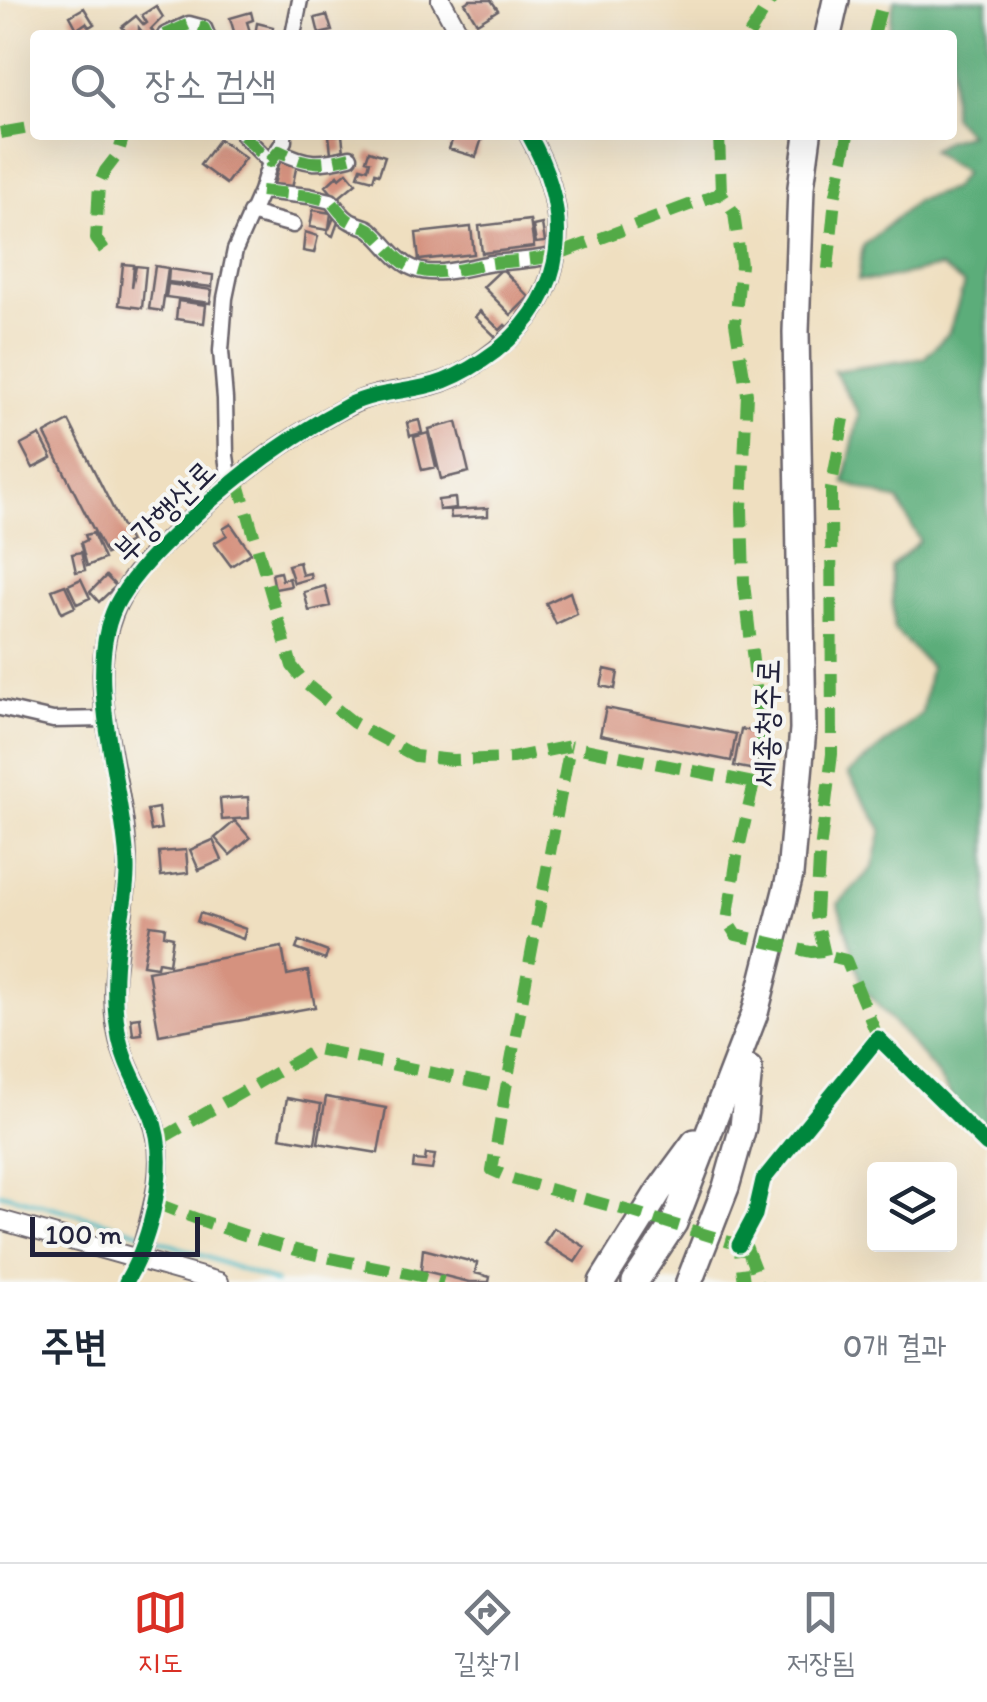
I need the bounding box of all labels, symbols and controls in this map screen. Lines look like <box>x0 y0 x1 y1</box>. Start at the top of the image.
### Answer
search box <box>30 30 957 140</box>
icon: search <box>65 58 120 113</box>
text: 장소 검색 <box>145 61 276 107</box>
street label: 부강행산로 <box>105 452 223 570</box>
street label: 세종청주로 <box>745 658 787 788</box>
map controls <box>867 1162 957 1252</box>
button: layers <box>867 1162 957 1252</box>
scale bar <box>30 1212 200 1256</box>
text: 100 m <box>45 1217 122 1251</box>
text: 주변 <box>40 1320 108 1371</box>
text: 0개 결과 <box>843 1327 947 1365</box>
tab: 지도 <box>133 1585 188 1682</box>
tab: 길찾기 <box>453 1585 521 1682</box>
tab: 저장됨 <box>787 1585 854 1682</box>

